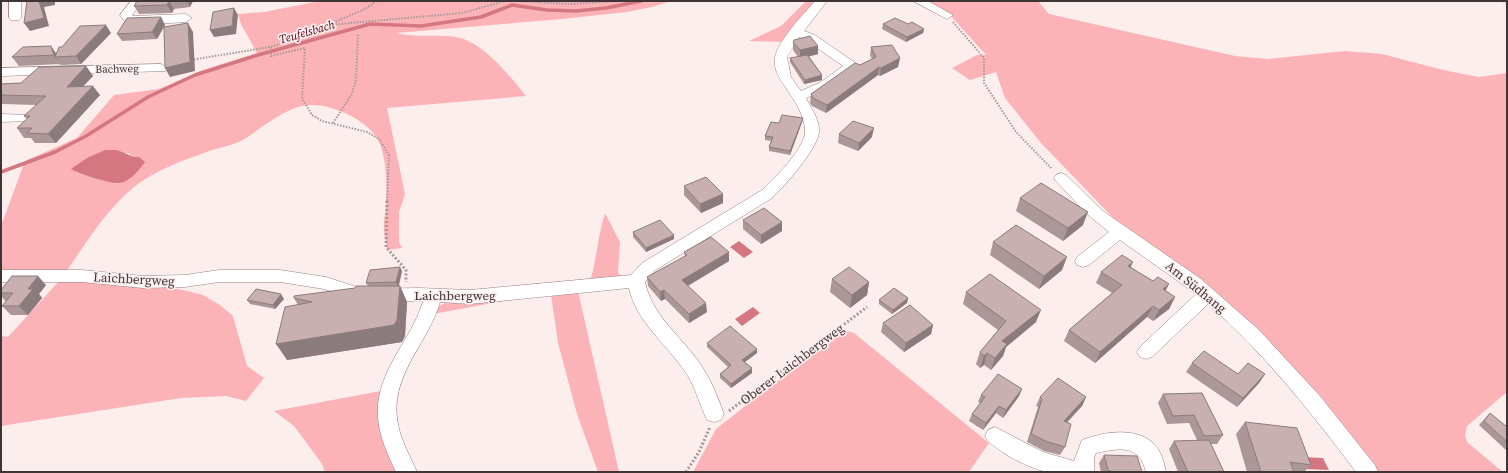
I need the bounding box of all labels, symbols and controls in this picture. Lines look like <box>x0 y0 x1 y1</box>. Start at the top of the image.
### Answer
water label: Teufelsbach <box>277 16 337 48</box>
street label: Bachweg <box>95 61 139 77</box>
street label: Am Südhang <box>1162 257 1230 317</box>
street label: Laichbergweg <box>93 268 175 290</box>
street label: Laichbergweg <box>414 287 496 304</box>
street label: Oberer Laichbergweg <box>737 319 847 409</box>

